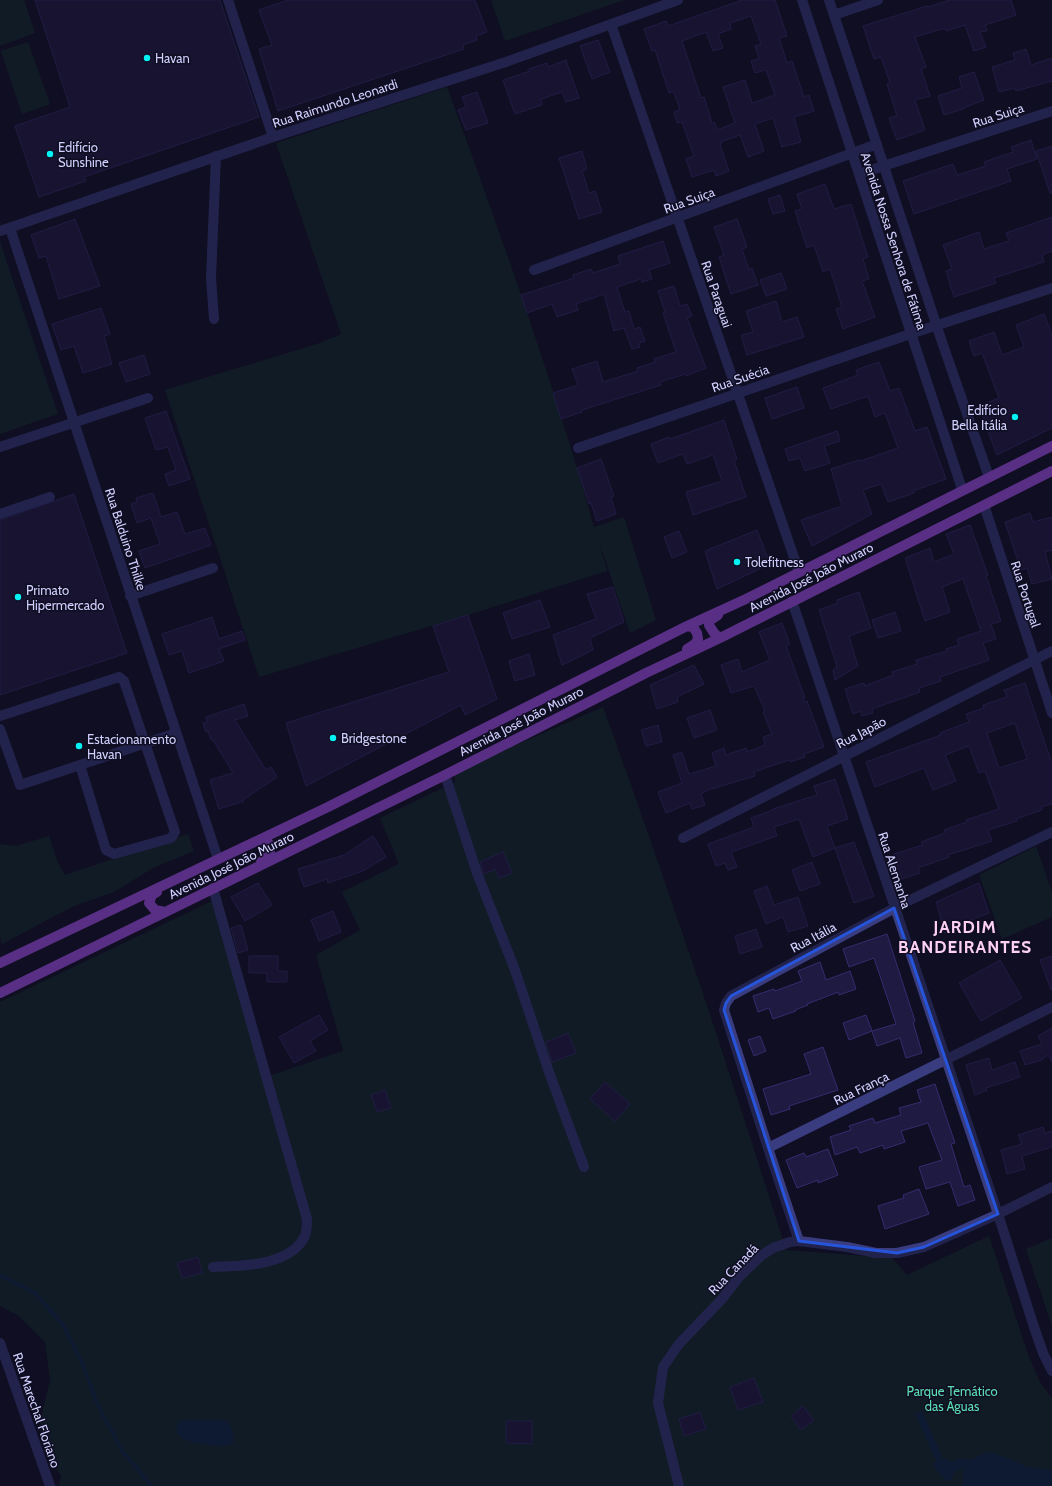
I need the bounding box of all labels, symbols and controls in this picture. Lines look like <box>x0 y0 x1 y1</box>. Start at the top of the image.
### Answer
place label: Havan <box>155 50 190 66</box>
marker: Havan <box>142 53 152 63</box>
street label: Rua Raimundo Leonardi <box>270 75 400 131</box>
street label: Rua Suiça <box>970 99 1026 131</box>
place label: Edifício Sunshine <box>58 139 109 170</box>
marker: Edifício Sunshine <box>45 149 55 159</box>
street label: Avenida Nossa Senhora de Fátima <box>858 150 931 332</box>
street label: Rua Suiça <box>661 183 717 217</box>
street label: Rua Paraguai <box>698 258 736 330</box>
street label: Rua Suécia <box>709 360 771 395</box>
place label: Edifício Bella Itália <box>951 402 1008 433</box>
marker: Edifício Bella Itália <box>1010 412 1020 422</box>
street label: Rua Balduino Thilke <box>102 486 150 593</box>
street label: Avenida José João Muraro <box>746 539 876 615</box>
place label: Tolefitness <box>745 554 804 570</box>
marker: Tolefitness <box>732 557 742 567</box>
street label: Rua Portugal <box>1008 559 1044 629</box>
place label: Primato Hipermercado <box>26 582 104 613</box>
marker: Primato Hipermercado <box>13 592 23 602</box>
street label: Avenida José João Muraro <box>456 683 586 759</box>
street label: Rua Japão <box>833 713 889 751</box>
place label: Bridgestone <box>341 730 407 746</box>
place label: Estacionamento Havan <box>87 731 176 762</box>
marker: Bridgestone <box>328 733 338 743</box>
marker: Estacionamento Havan <box>74 741 84 751</box>
street label: Avenida José João Muraro <box>166 828 296 902</box>
street label: Rua Alemanha <box>875 830 915 911</box>
district label: JARDIM BANDEIRANTES <box>898 917 1032 957</box>
street label: Rua Itália <box>787 918 839 956</box>
street label: Rua França <box>831 1067 892 1108</box>
street label: Rua Canadá <box>705 1240 762 1298</box>
street label: Rua Marechal Floriano <box>10 1350 64 1470</box>
park label: Parque Temático das Águas <box>906 1383 998 1414</box>

